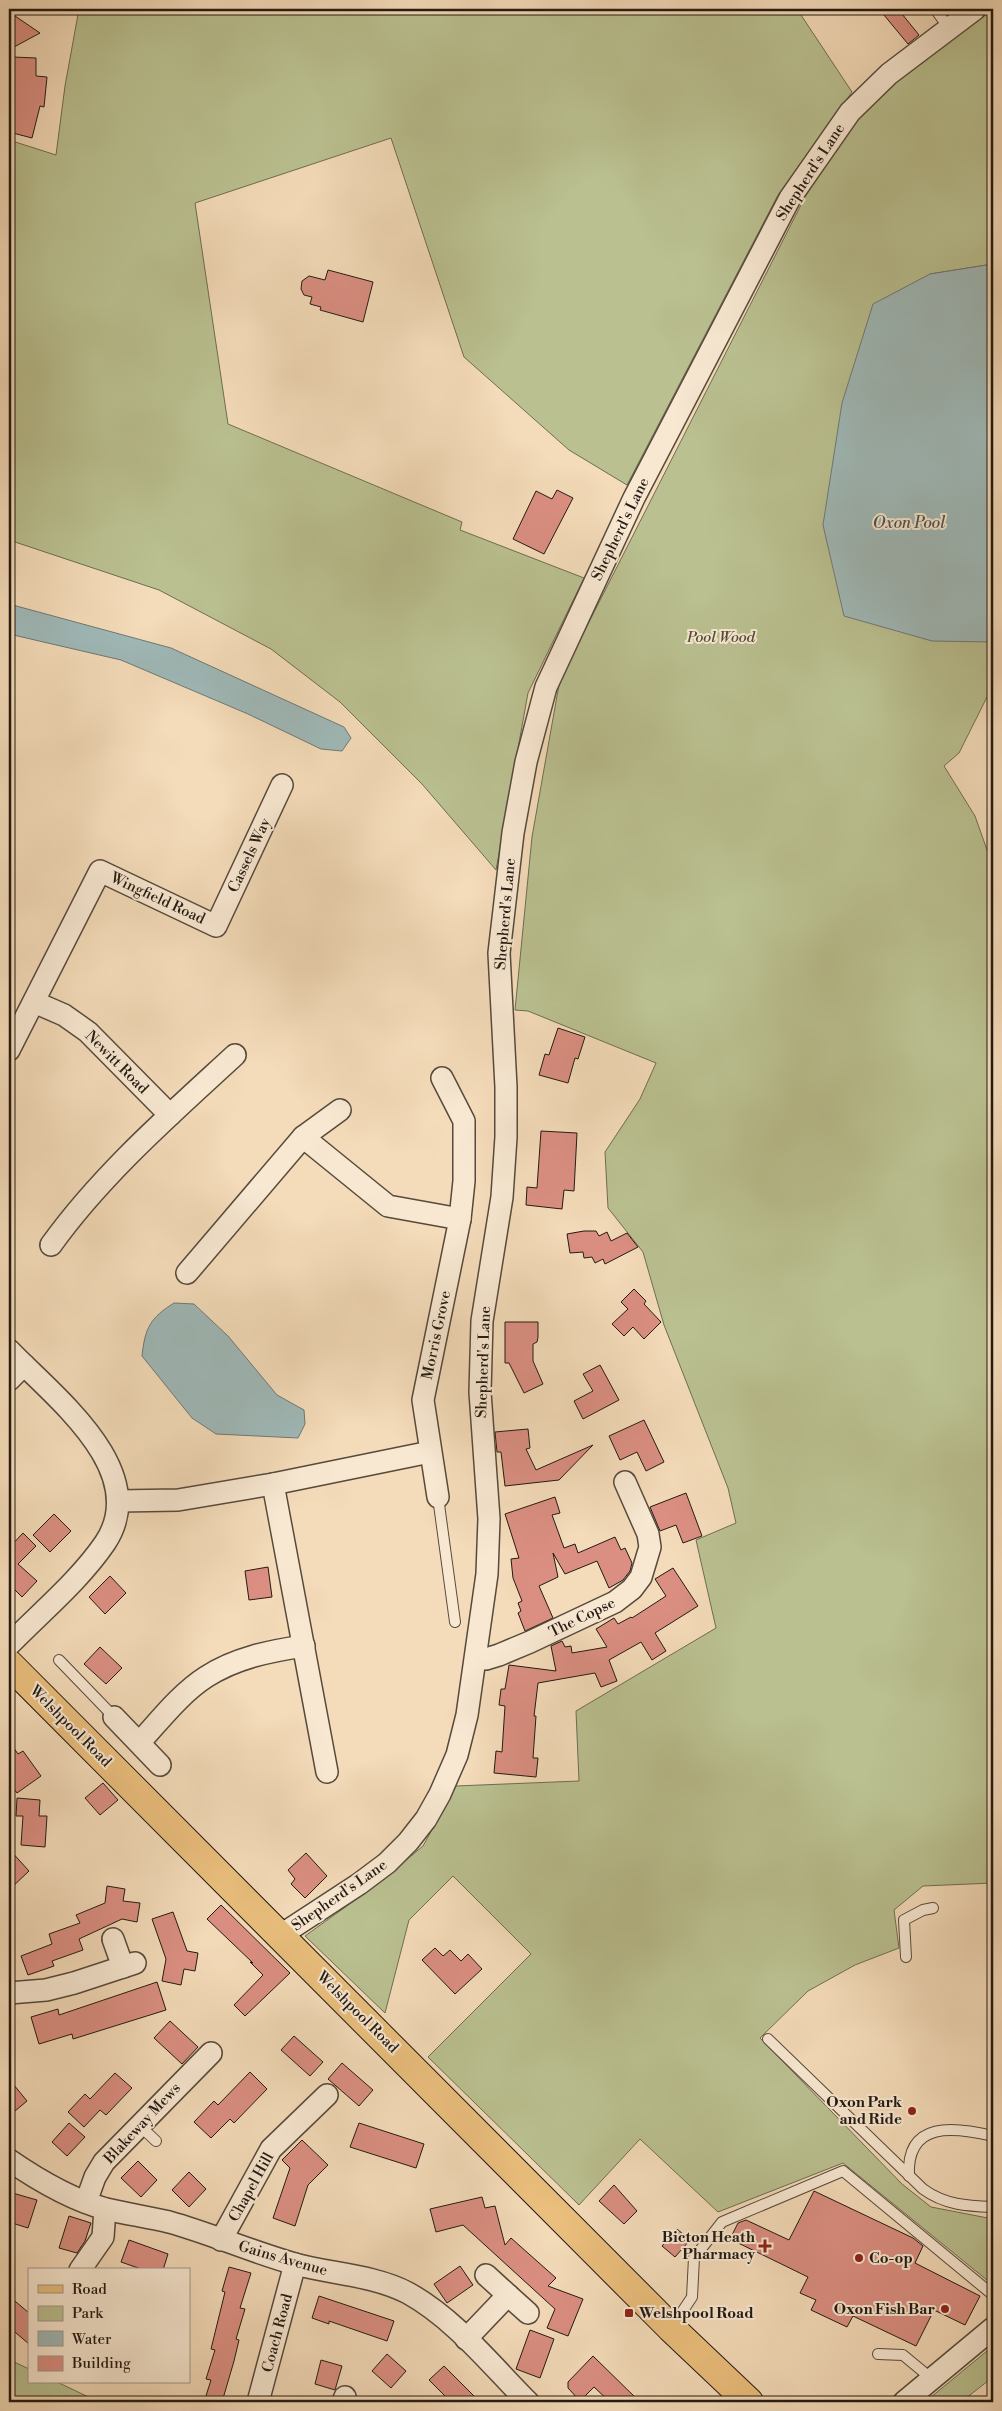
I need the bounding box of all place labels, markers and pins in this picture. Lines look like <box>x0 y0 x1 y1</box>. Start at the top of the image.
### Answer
place label: Oxon Park and Ride <box>826 2093 903 2129</box>
marker: Oxon Park and Ride <box>906 2105 918 2117</box>
place label: Bicton Heath Pharmacy <box>662 2228 756 2264</box>
marker: Bicton Heath Pharmacy <box>759 2240 771 2252</box>
place label: Co-op <box>869 2249 913 2268</box>
marker: Co-op <box>853 2252 865 2264</box>
place label: Oxon Fish Bar <box>834 2300 935 2319</box>
marker: Oxon Fish Bar <box>939 2303 951 2315</box>
place label: Welshpool Road <box>638 2304 754 2323</box>
marker: Welshpool Road <box>623 2307 635 2319</box>

